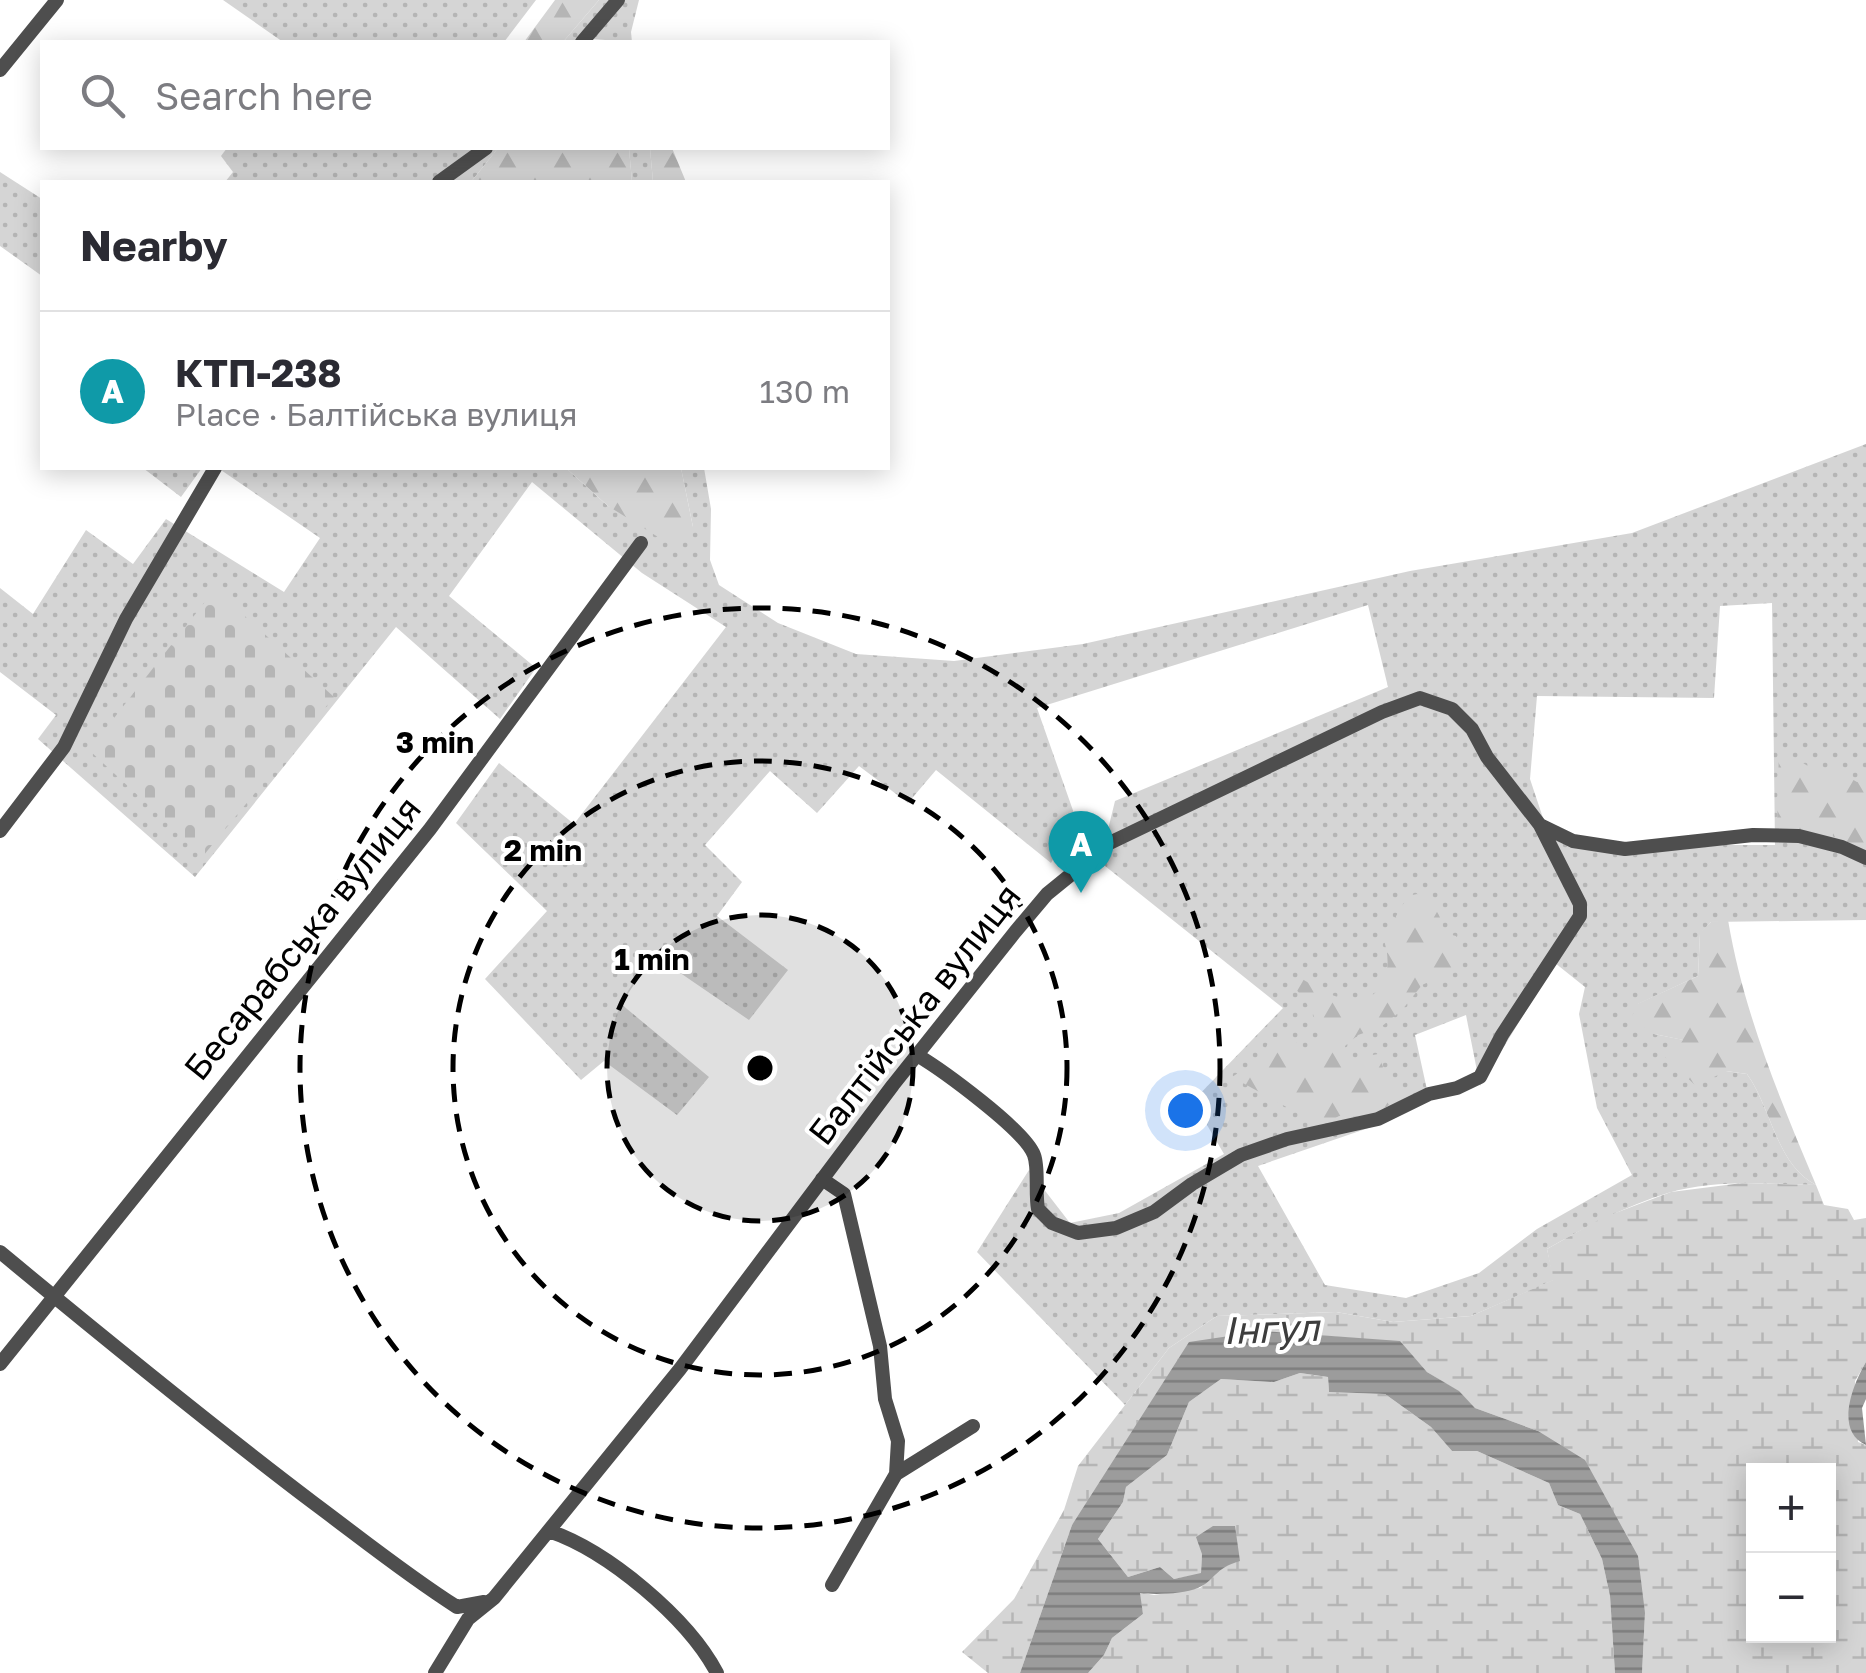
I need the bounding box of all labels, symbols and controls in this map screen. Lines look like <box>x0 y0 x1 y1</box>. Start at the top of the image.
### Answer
search box <box>40 40 890 150</box>
icon: search <box>75 68 130 123</box>
text: Search here <box>155 73 373 118</box>
text: Nearby <box>80 220 228 270</box>
text: КТП-238 <box>175 350 342 395</box>
text: A <box>101 372 124 410</box>
text: 130 m <box>760 372 850 410</box>
text: Place · Балтійська вулиця <box>175 395 578 433</box>
text: 3 min <box>396 724 474 760</box>
street label: Бесарабська вулиця <box>175 788 429 1088</box>
pin: A <box>1048 810 1114 893</box>
text: 2 min <box>504 832 582 868</box>
street label: Балтійська вулиця <box>799 875 1029 1153</box>
text: 1 min <box>614 941 690 977</box>
centre of rings <box>742 1050 778 1086</box>
your location <box>1160 1085 1211 1136</box>
water label: Інгул <box>1222 1304 1323 1352</box>
map controls <box>1746 1463 1836 1643</box>
button: + <box>1746 1463 1836 1553</box>
button: − <box>1746 1553 1836 1643</box>

